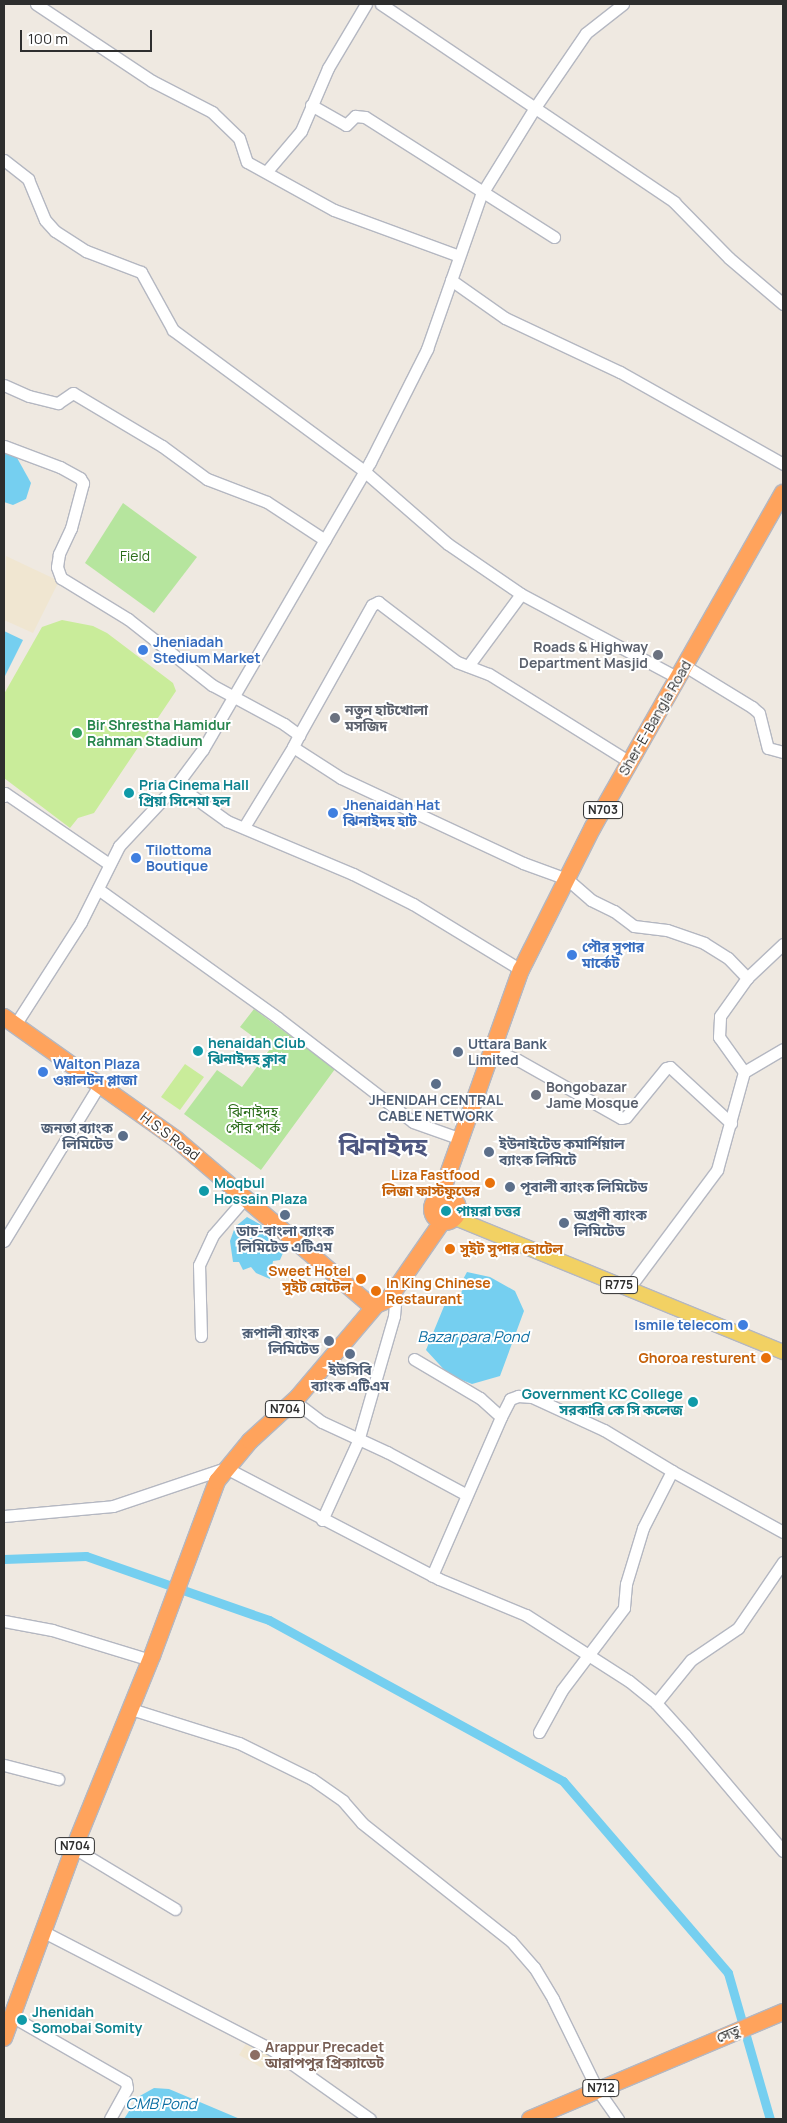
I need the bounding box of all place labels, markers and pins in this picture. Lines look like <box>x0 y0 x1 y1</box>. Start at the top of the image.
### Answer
place label: Jheniadah Stedium Market <box>153 634 261 666</box>
place label: Roads & Highway Department Masjid <box>519 639 648 672</box>
marker: Jheniadah Stedium Market <box>137 644 149 656</box>
marker: Roads & Highway Department Masjid <box>652 649 664 661</box>
place label: নতুন হাটখোলা মসজিদ <box>345 702 428 734</box>
marker: নতুন হাটখোলা মসজিদ <box>329 712 341 724</box>
place label: Bir Shrestha Hamidur Rahman Stadium <box>87 717 231 750</box>
marker: Bir Shrestha Hamidur Rahman Stadium <box>71 727 83 739</box>
place label: Pria Cinema Hall প্রিয়া সিনেমা হল <box>139 777 249 810</box>
marker: Pria Cinema Hall প্রিয়া সিনেমা হল <box>123 787 135 799</box>
place label: Jhenaidah Hat ঝিনাইদহ হাট <box>343 797 440 830</box>
marker: Jhenaidah Hat ঝিনাইদহ হাট <box>327 807 339 819</box>
place label: Tilottoma Boutique <box>146 842 212 874</box>
marker: Tilottoma Boutique <box>130 852 142 864</box>
place label: পৌর সুপার মার্কেট <box>582 939 644 972</box>
marker: পৌর সুপার মার্কেট <box>566 949 578 961</box>
place label: henaidah Club ঝিনাইদহ ক্লাব <box>208 1035 306 1068</box>
place label: Uttara Bank Limited <box>468 1036 547 1068</box>
marker: henaidah Club ঝিনাইদহ ক্লাব <box>192 1045 204 1057</box>
marker: Uttara Bank Limited <box>452 1046 464 1058</box>
place label: Walton Plaza ওয়ালটন প্লাজা <box>53 1056 140 1088</box>
marker: Walton Plaza ওয়ালটন প্লাজা <box>37 1066 49 1078</box>
marker: JHENIDAH CENTRAL CABLE NETWORK <box>430 1078 442 1090</box>
place label: Bongobazar Jame Mosque <box>546 1079 639 1112</box>
marker: Bongobazar Jame Mosque <box>530 1089 542 1101</box>
place label: JHENIDAH CENTRAL CABLE NETWORK <box>369 1092 503 1124</box>
place label: জনতা ব্যাংক লিমিটেড <box>41 1120 113 1152</box>
marker: জনতা ব্যাংক লিমিটেড <box>117 1130 129 1142</box>
place label: ইউনাইটেড কমার্শিয়াল ব্যাংক লিমিটে <box>499 1136 625 1168</box>
marker: ইউনাইটেড কমার্শিয়াল ব্যাংক লিমিটে <box>483 1146 495 1158</box>
place label: Liza Fastfood লিজা ফাস্টফুডের <box>382 1167 480 1200</box>
place label: Moqbul Hossain Plaza <box>214 1175 307 1208</box>
marker: Liza Fastfood লিজা ফাস্টফুডের <box>484 1177 496 1189</box>
place label: পূবালী ব্যাংক লিমিটেড <box>520 1179 648 1195</box>
marker: পূবালী ব্যাংক লিমিটেড <box>504 1181 516 1193</box>
marker: Moqbul Hossain Plaza <box>198 1185 210 1197</box>
place label: পায়রা চত্তর <box>456 1203 521 1219</box>
marker: পায়রা চত্তর <box>440 1205 452 1217</box>
place label: অগ্রণী ব্যাংক লিমিটেড <box>574 1207 647 1240</box>
marker: ডাচ-বাংলা ব্যাংক লিমিটেড এটিএম <box>279 1209 291 1221</box>
marker: অগ্রণী ব্যাংক লিমিটেড <box>558 1217 570 1229</box>
place label: ডাচ-বাংলা ব্যাংক লিমিটেড এটিএম <box>236 1223 334 1256</box>
place label: সুইট সুপার হোটেল <box>460 1241 563 1257</box>
marker: সুইট সুপার হোটেল <box>444 1243 456 1255</box>
place label: Sweet Hotel সুইট হোটেল <box>268 1263 351 1295</box>
marker: Sweet Hotel সুইট হোটেল <box>355 1273 367 1285</box>
place label: In King Chinese Restaurant <box>386 1275 491 1308</box>
marker: In King Chinese Restaurant <box>370 1285 382 1297</box>
place label: Ismile telecom <box>634 1317 733 1333</box>
marker: Ismile telecom <box>737 1319 749 1331</box>
place label: রূপালী ব্যাংক লিমিটেড <box>242 1325 319 1358</box>
marker: রূপালী ব্যাংক লিমিটেড <box>323 1335 335 1347</box>
marker: ইউসিবি ব্যাংক এটিএম <box>344 1348 356 1360</box>
place label: Ghoroa resturent <box>639 1350 756 1366</box>
marker: Ghoroa resturent <box>760 1352 772 1364</box>
place label: ইউসিবি ব্যাংক এটিএম <box>311 1362 389 1394</box>
place label: Government KC College সরকারি কে সি কলেজ <box>522 1386 683 1418</box>
marker: Government KC College সরকারি কে সি কলেজ <box>687 1396 699 1408</box>
place label: Jhenidah Somobai Somity <box>32 2004 142 2036</box>
marker: Jhenidah Somobai Somity <box>16 2014 28 2026</box>
place label: Arappur Precadet আরাপপুর প্রিক্যাডেট <box>265 2039 384 2072</box>
marker: Arappur Precadet আরাপপুর প্রিক্যাডেট <box>249 2049 261 2061</box>

